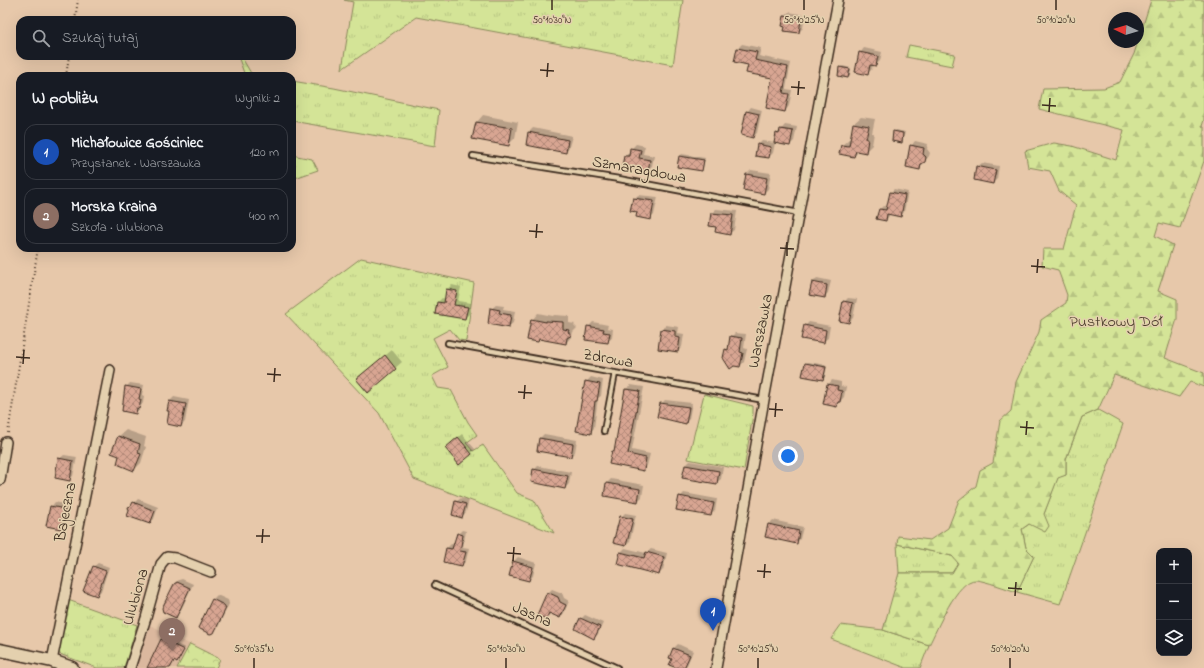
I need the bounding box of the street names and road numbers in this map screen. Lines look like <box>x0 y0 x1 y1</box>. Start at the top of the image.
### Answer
street label: Szmaragdowa <box>590 150 688 190</box>
street label: Warszawka <box>742 292 780 370</box>
street label: Zdrowa <box>581 343 635 375</box>
street label: Bajeczna <box>48 480 84 545</box>
street label: Ulubiona <box>116 566 156 628</box>
street label: Jasna <box>508 596 556 634</box>

